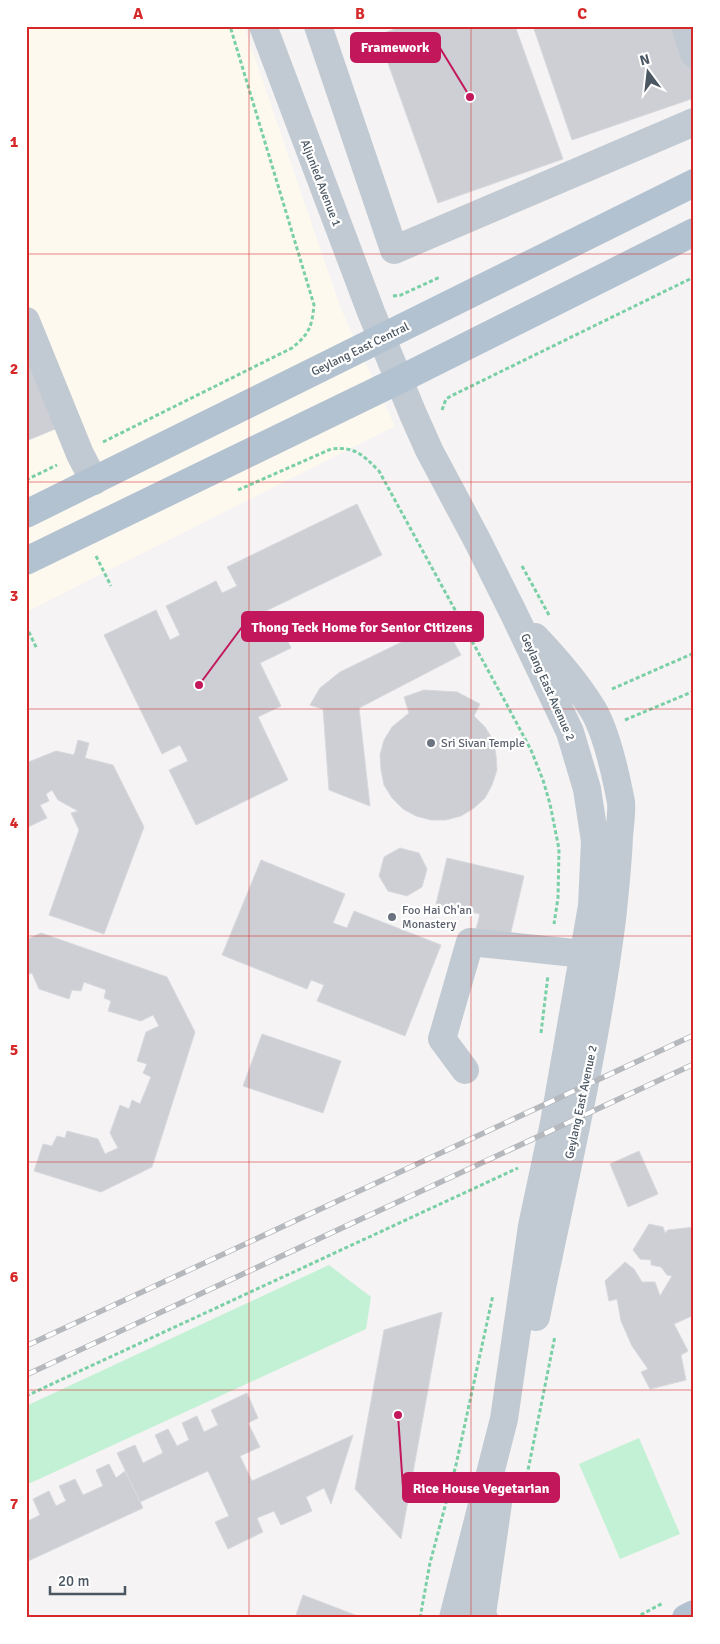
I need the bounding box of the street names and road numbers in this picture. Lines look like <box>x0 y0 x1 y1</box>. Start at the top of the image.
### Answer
street label: Aljunied Avenue 1 <box>297 138 344 229</box>
street label: Geylang East Central <box>309 319 412 380</box>
street label: Geylang East Avenue 2 <box>517 631 578 743</box>
street label: Geylang East Avenue 2 <box>562 1044 601 1160</box>

